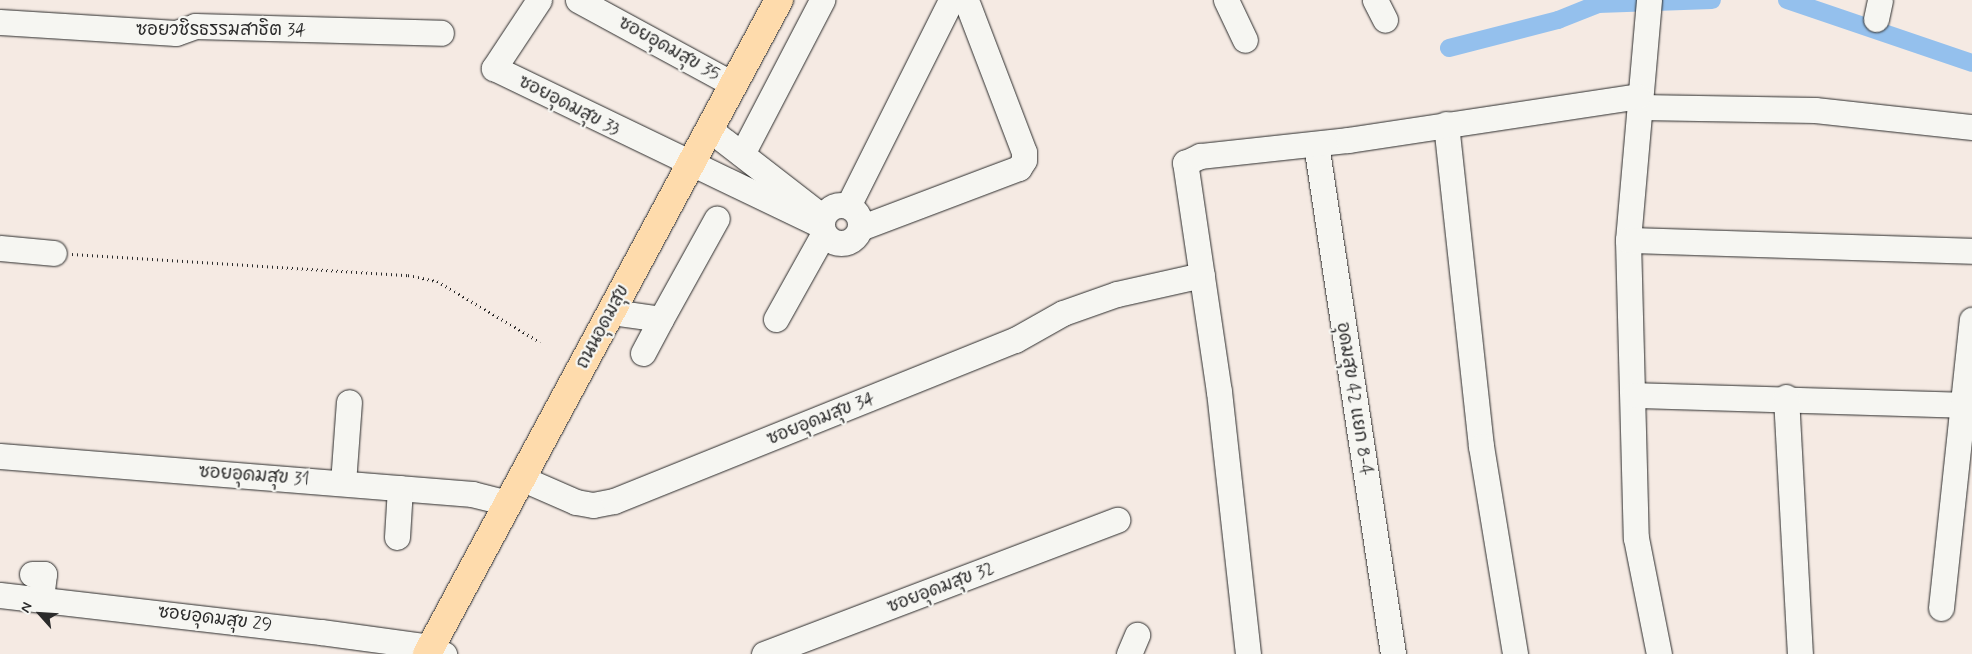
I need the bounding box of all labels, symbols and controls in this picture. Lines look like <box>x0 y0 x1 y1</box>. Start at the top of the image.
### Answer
street label: ซอยอุดมสุข 35 <box>614 12 724 86</box>
street label: ซอยวชิรธรรมสาธิต 34 <box>136 19 306 41</box>
street label: ซอยอุดมสุข 33 <box>515 71 623 141</box>
street label: ถนนอุดมสุข <box>572 281 634 373</box>
street label: อุดมสุข 42 แยก 8-4 <box>1331 321 1377 477</box>
street label: ซอยอุดมสุข 34 <box>764 388 878 450</box>
street label: ซอยอุดมสุข 31 <box>198 461 310 491</box>
street label: ซอยอุดมสุข 32 <box>884 558 998 618</box>
north arrow <box>15 589 65 639</box>
text: N <box>16 599 37 616</box>
street label: ซอยอุดมสุข 29 <box>157 601 273 637</box>

